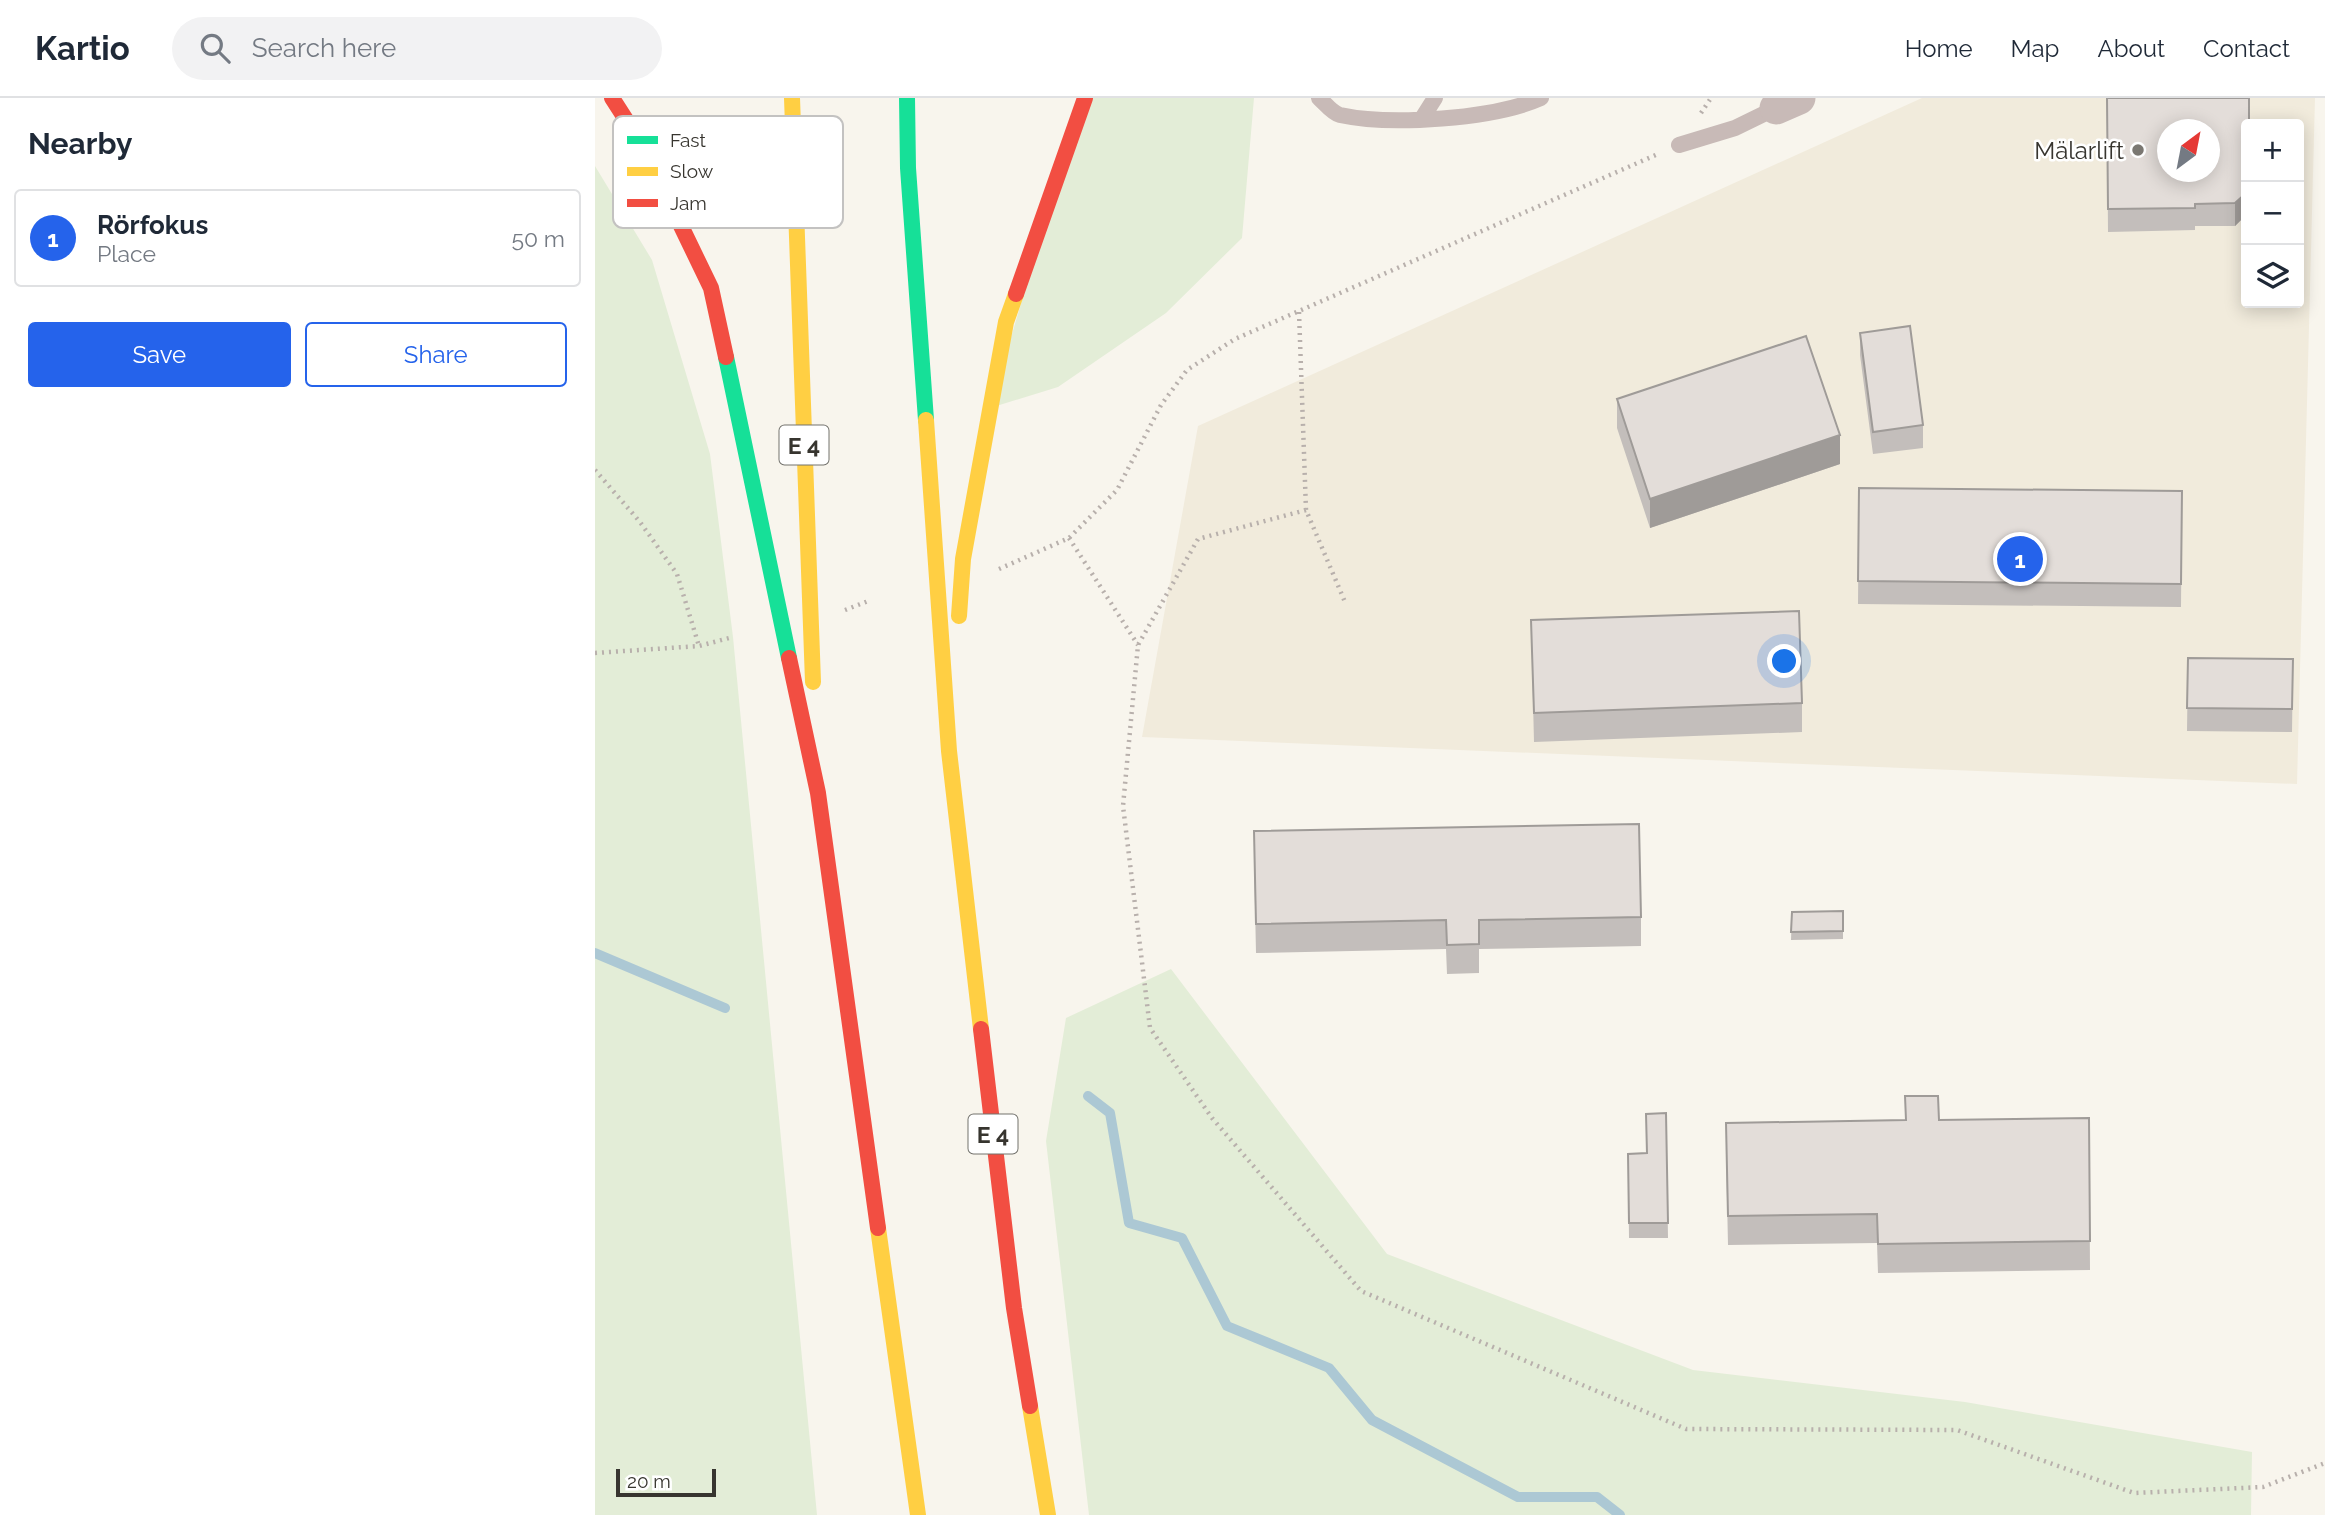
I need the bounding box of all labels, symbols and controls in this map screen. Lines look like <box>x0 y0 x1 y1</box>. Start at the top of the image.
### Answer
search box <box>172 17 662 80</box>
text: Kartio <box>35 29 130 68</box>
icon: search <box>196 29 234 67</box>
text: Search here <box>252 33 396 63</box>
text: Home <box>1905 34 1973 63</box>
text: Map <box>2011 34 2059 63</box>
text: About <box>2097 34 2165 63</box>
text: Contact <box>2203 34 2290 63</box>
legend <box>613 116 843 228</box>
north arrow <box>2157 119 2220 182</box>
map controls <box>2241 119 2304 308</box>
button: + <box>2241 119 2304 182</box>
text: Nearby <box>28 126 132 161</box>
text: Fast <box>670 129 706 151</box>
place label: Mälarlift <box>2034 136 2124 165</box>
marker: Mälarlift <box>2130 142 2146 158</box>
text: Slow <box>670 160 714 182</box>
button: − <box>2241 182 2304 245</box>
text: Jam <box>670 192 707 214</box>
text: Rörfokus <box>97 210 208 240</box>
text: 1 <box>47 225 59 252</box>
text: 50 m <box>511 225 565 252</box>
text: Place <box>97 240 156 267</box>
button: layers <box>2241 245 2304 308</box>
button: Save <box>28 322 291 387</box>
button: Share <box>305 322 567 387</box>
road number: E 4 <box>779 426 829 464</box>
pin: 1 <box>1997 533 2043 585</box>
your location <box>1767 644 1801 678</box>
road number: E 4 <box>969 1114 1017 1154</box>
scale bar <box>616 1466 716 1498</box>
text: 20 m <box>627 1470 671 1492</box>

